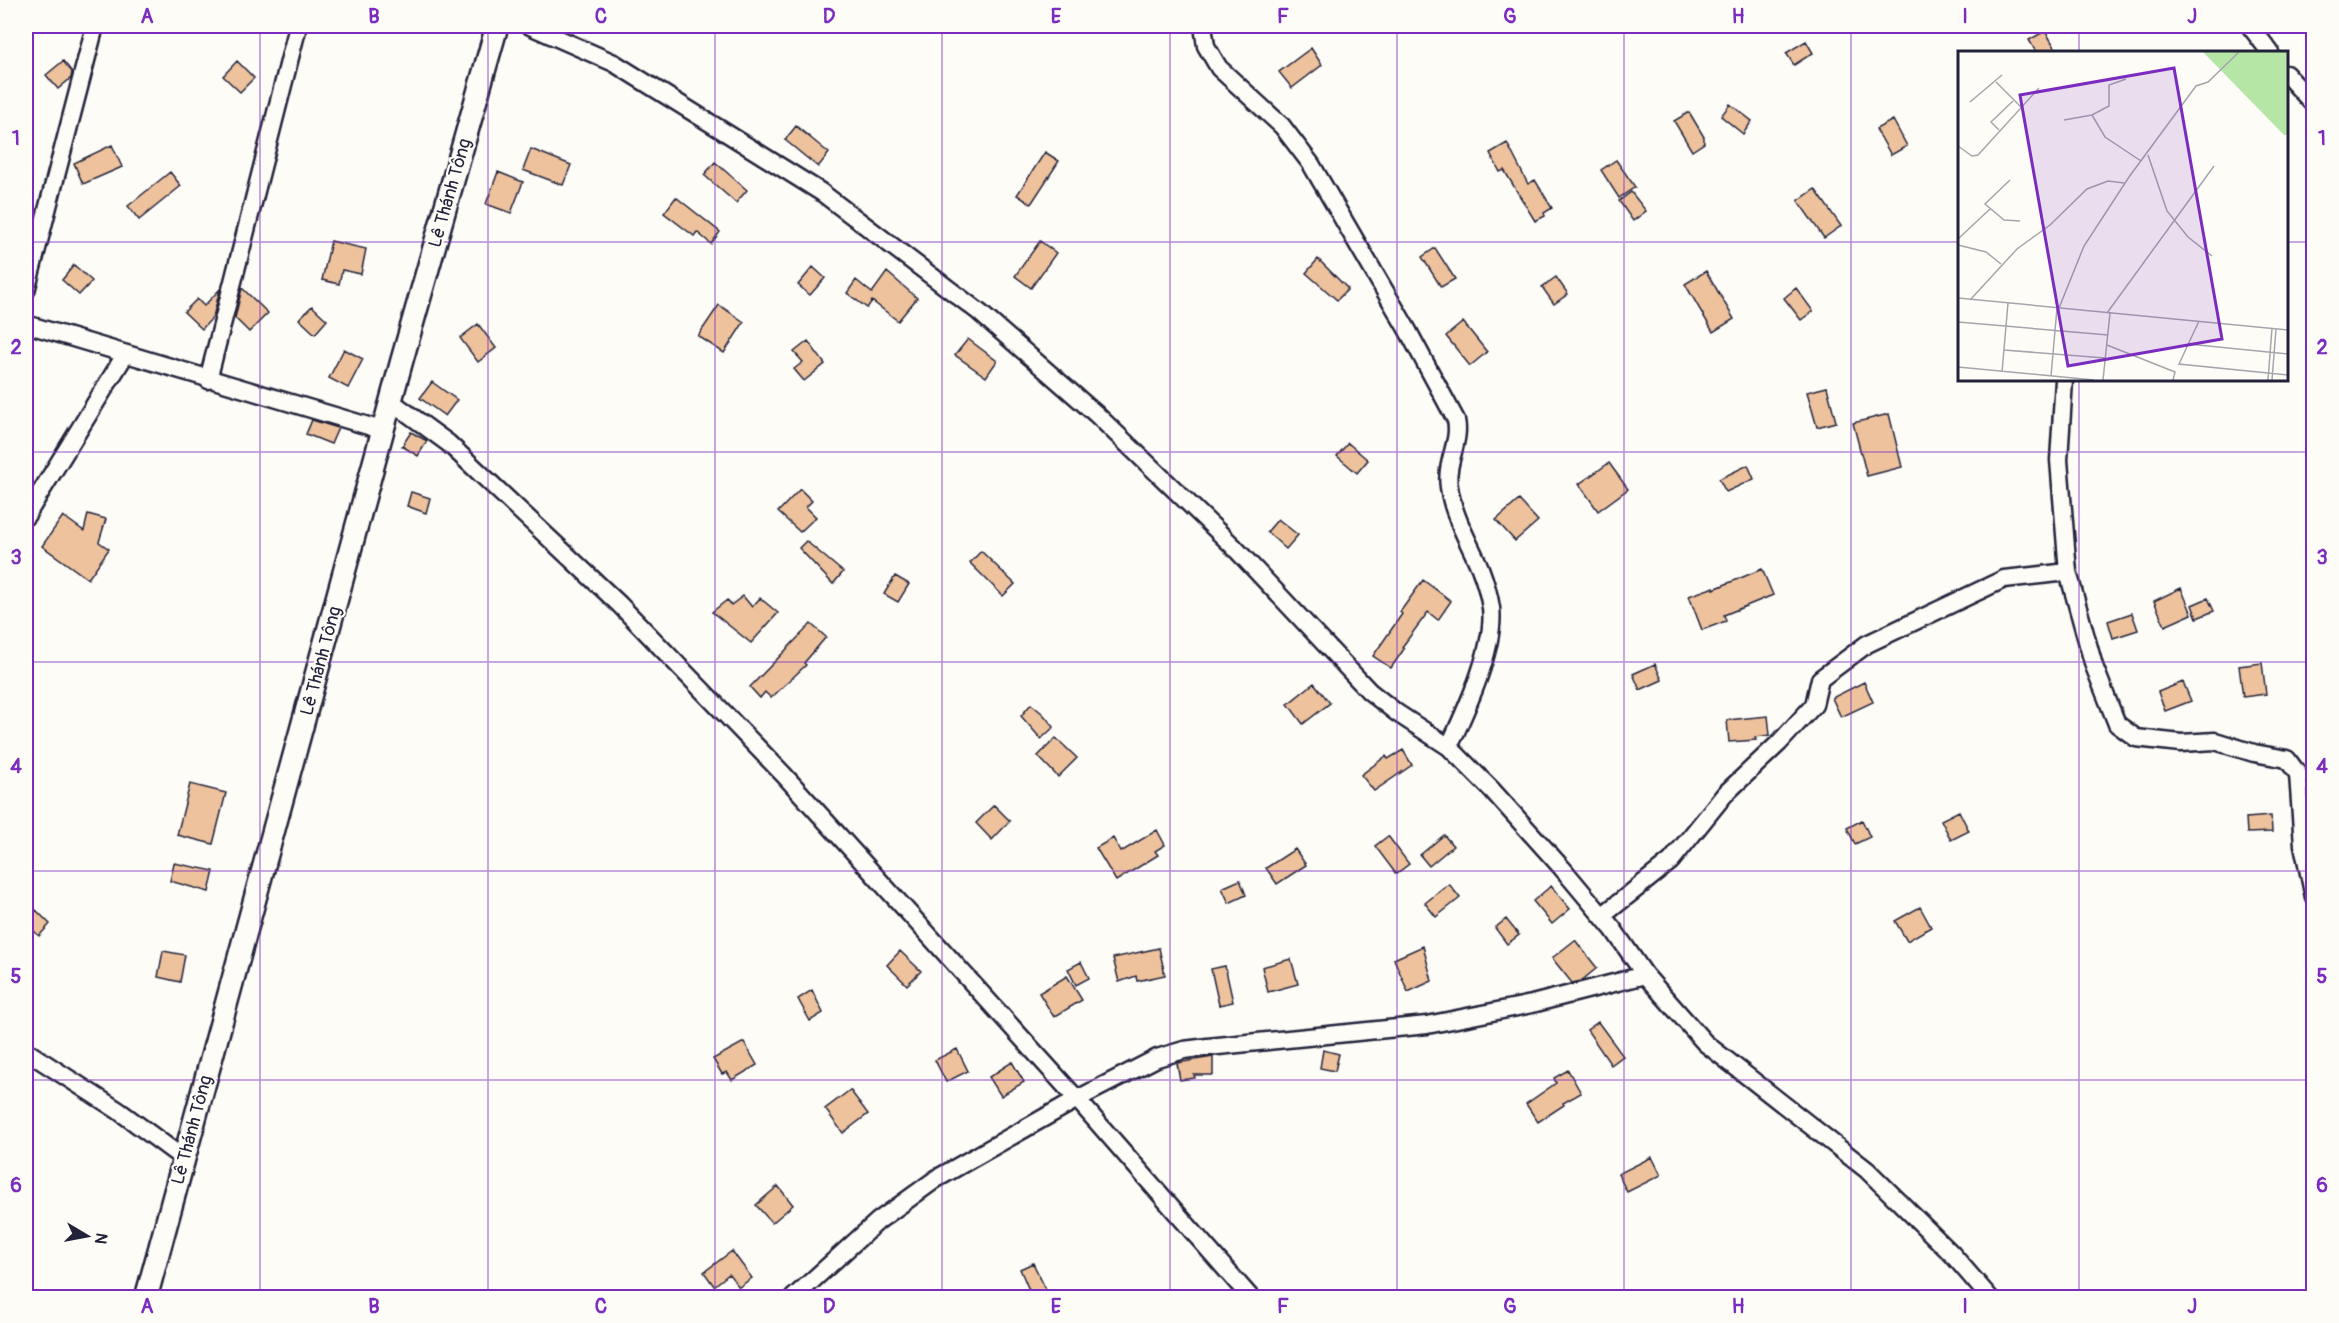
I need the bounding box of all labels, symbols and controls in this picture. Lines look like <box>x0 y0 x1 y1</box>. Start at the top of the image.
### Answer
text: A <box>141 4 154 29</box>
text: B <box>368 4 380 29</box>
text: C <box>595 4 607 29</box>
text: D <box>823 4 836 29</box>
text: E <box>1051 4 1062 29</box>
text: F <box>1277 4 1289 29</box>
text: G <box>1503 4 1517 29</box>
text: H <box>1732 4 1745 29</box>
text: I <box>1962 4 1968 29</box>
text: J <box>2187 4 2197 29</box>
inset map <box>1958 51 2288 381</box>
text: 1 <box>12 126 20 151</box>
text: 1 <box>2318 126 2326 151</box>
street label: Lê Thánh Tông <box>423 136 477 250</box>
text: 2 <box>10 335 22 360</box>
text: 2 <box>2316 335 2328 360</box>
text: 3 <box>10 545 22 570</box>
text: 3 <box>2316 545 2328 570</box>
street label: Lê Thánh Tông <box>295 604 347 718</box>
text: 4 <box>10 754 22 779</box>
text: 4 <box>2316 754 2328 779</box>
text: 5 <box>11 964 22 989</box>
text: 5 <box>2317 964 2328 989</box>
street label: Lê Thánh Tông <box>166 1073 218 1187</box>
text: 6 <box>10 1173 22 1198</box>
text: 6 <box>2316 1173 2328 1198</box>
north arrow <box>57 1206 117 1266</box>
text: N <box>90 1231 112 1246</box>
text: A <box>141 1294 154 1319</box>
text: B <box>368 1294 380 1319</box>
text: C <box>595 1294 607 1319</box>
text: D <box>823 1294 836 1319</box>
text: E <box>1051 1294 1062 1319</box>
text: F <box>1277 1294 1289 1319</box>
text: G <box>1503 1294 1517 1319</box>
text: H <box>1732 1294 1745 1319</box>
text: I <box>1962 1294 1968 1319</box>
text: J <box>2187 1294 2197 1319</box>

